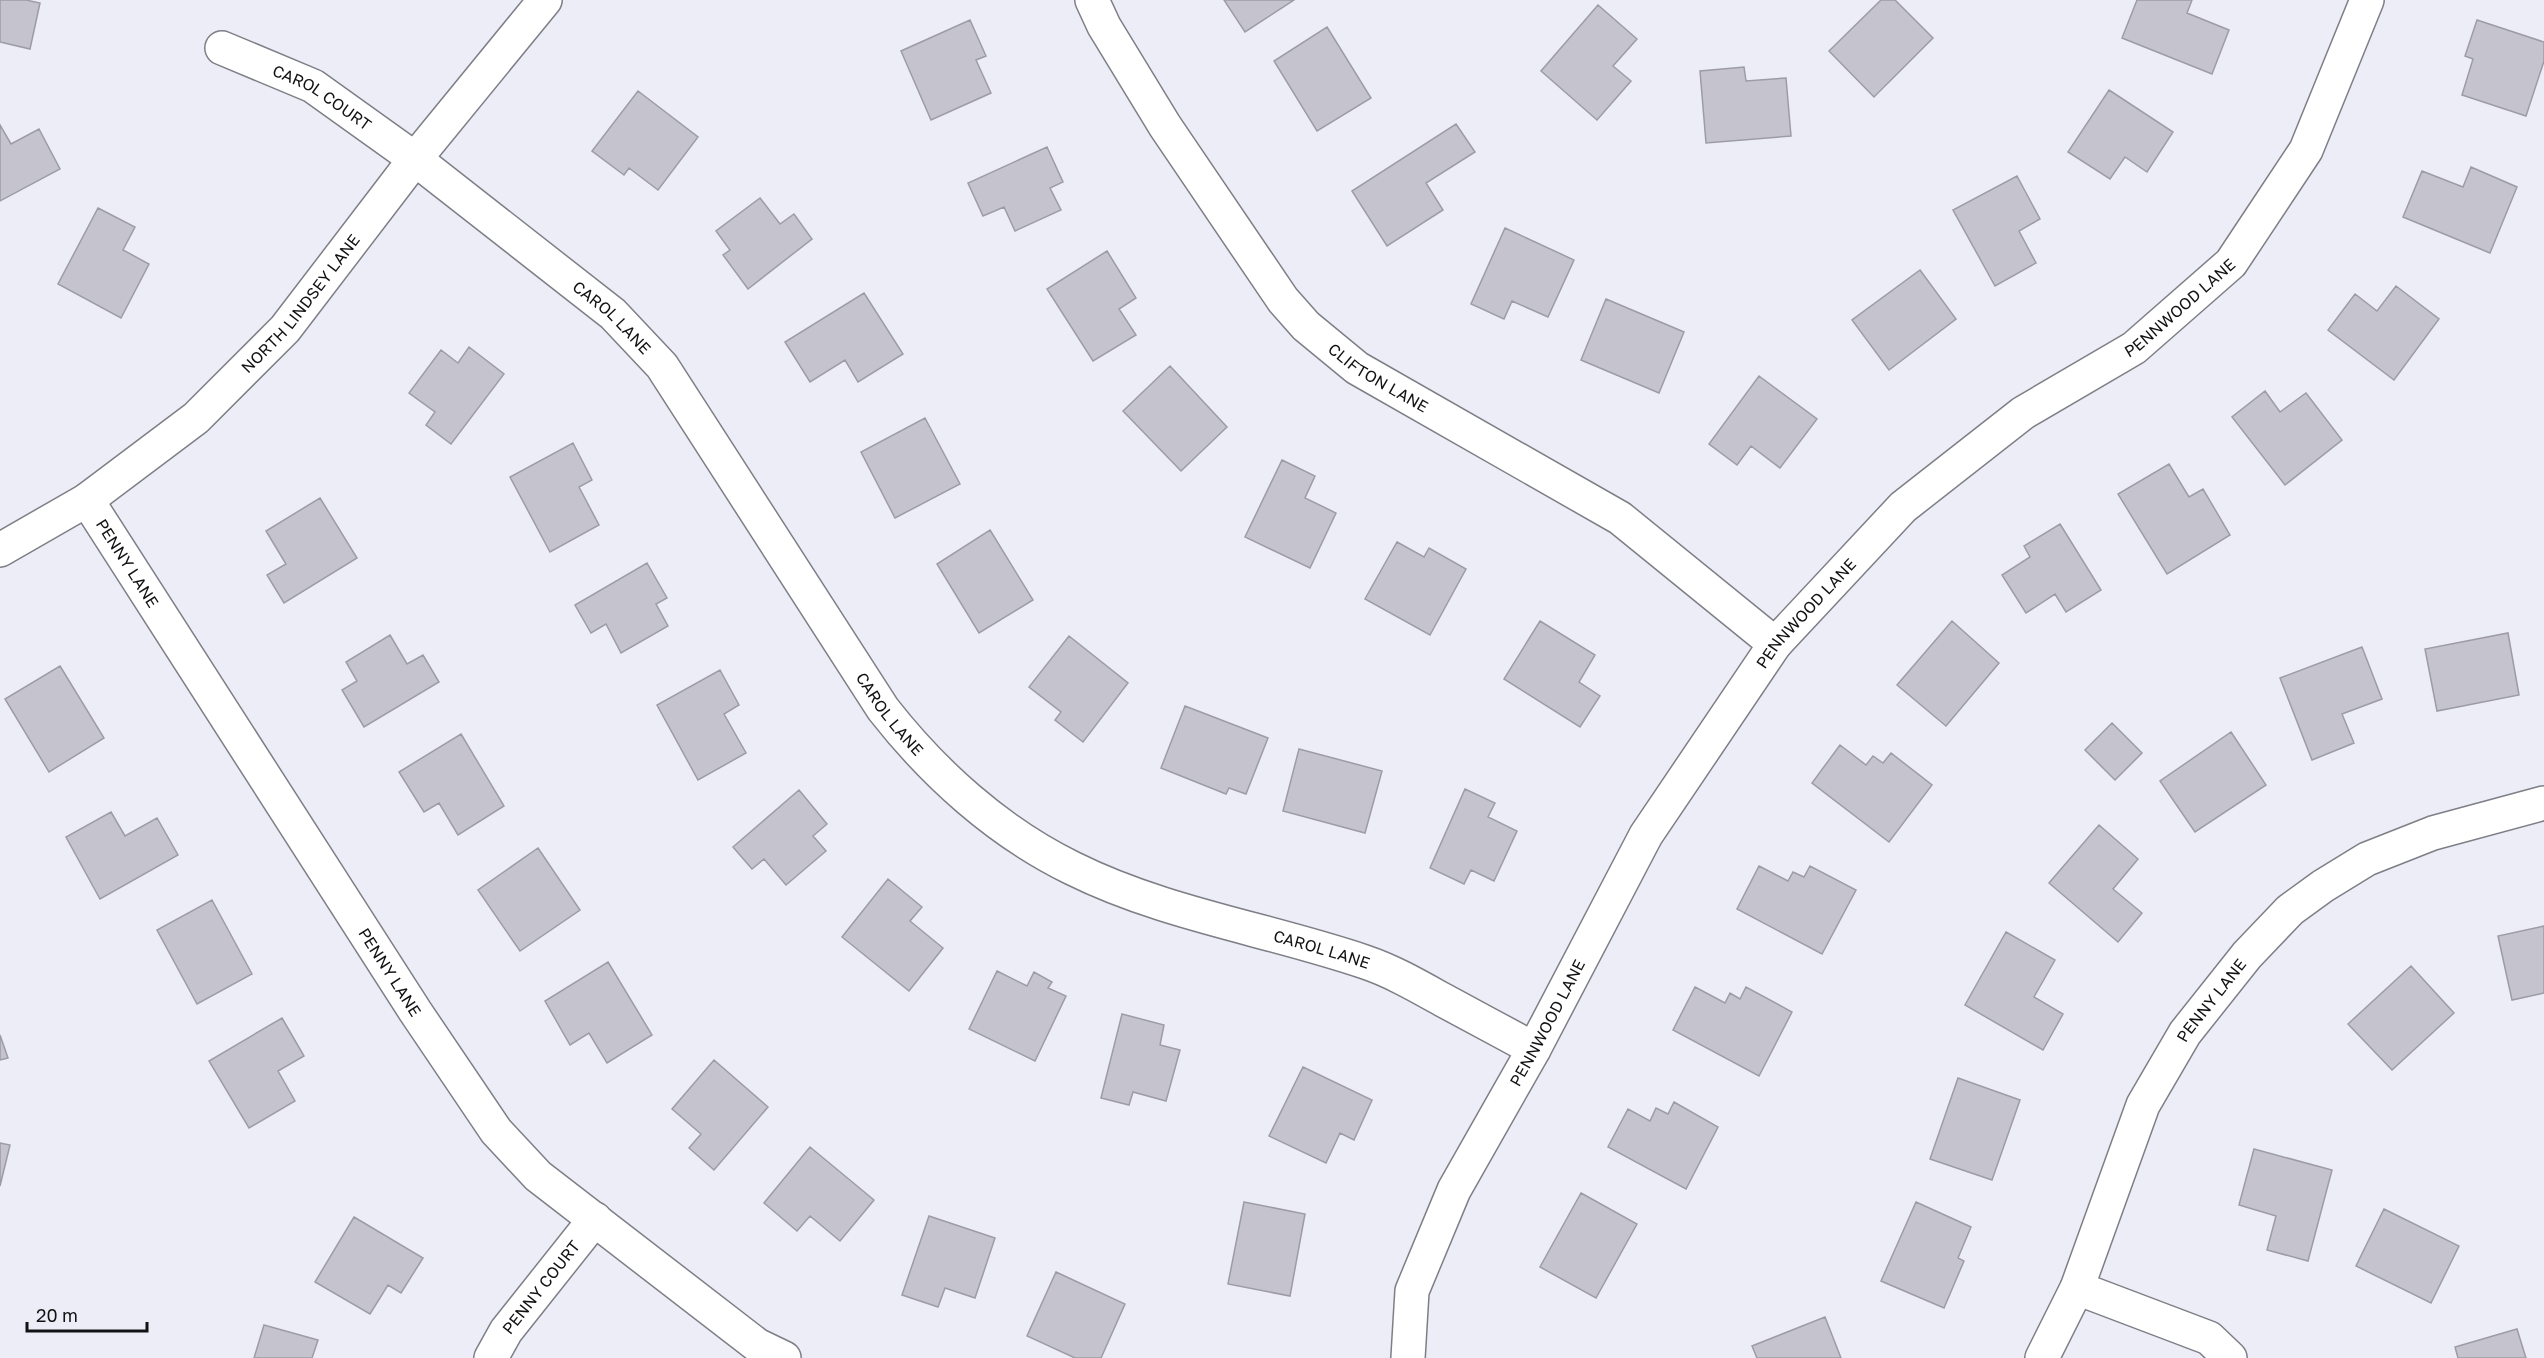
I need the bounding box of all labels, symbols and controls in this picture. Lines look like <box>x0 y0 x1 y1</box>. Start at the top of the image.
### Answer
street label: CAROL COURT <box>270 60 375 135</box>
street label: NORTH LINDSEY LANE <box>237 230 364 377</box>
street label: PENNWOOD LANE <box>2121 254 2239 362</box>
street label: CAROL LANE <box>569 276 655 358</box>
street label: CLIFTON LANE <box>1324 339 1432 417</box>
street label: PENNY LANE <box>92 515 163 611</box>
street label: PENNWOOD LANE <box>1752 554 1860 672</box>
street label: CAROL LANE <box>852 669 928 760</box>
street label: PENNY LANE <box>354 924 426 1020</box>
street label: CAROL LANE <box>1271 926 1373 973</box>
street label: PENNY LANE <box>2172 954 2250 1046</box>
street label: PENNWOOD LANE <box>1505 956 1589 1090</box>
street label: PENNY COURT <box>498 1236 584 1338</box>
scale bar <box>27 1295 147 1333</box>
text: 20 m <box>36 1304 78 1326</box>

